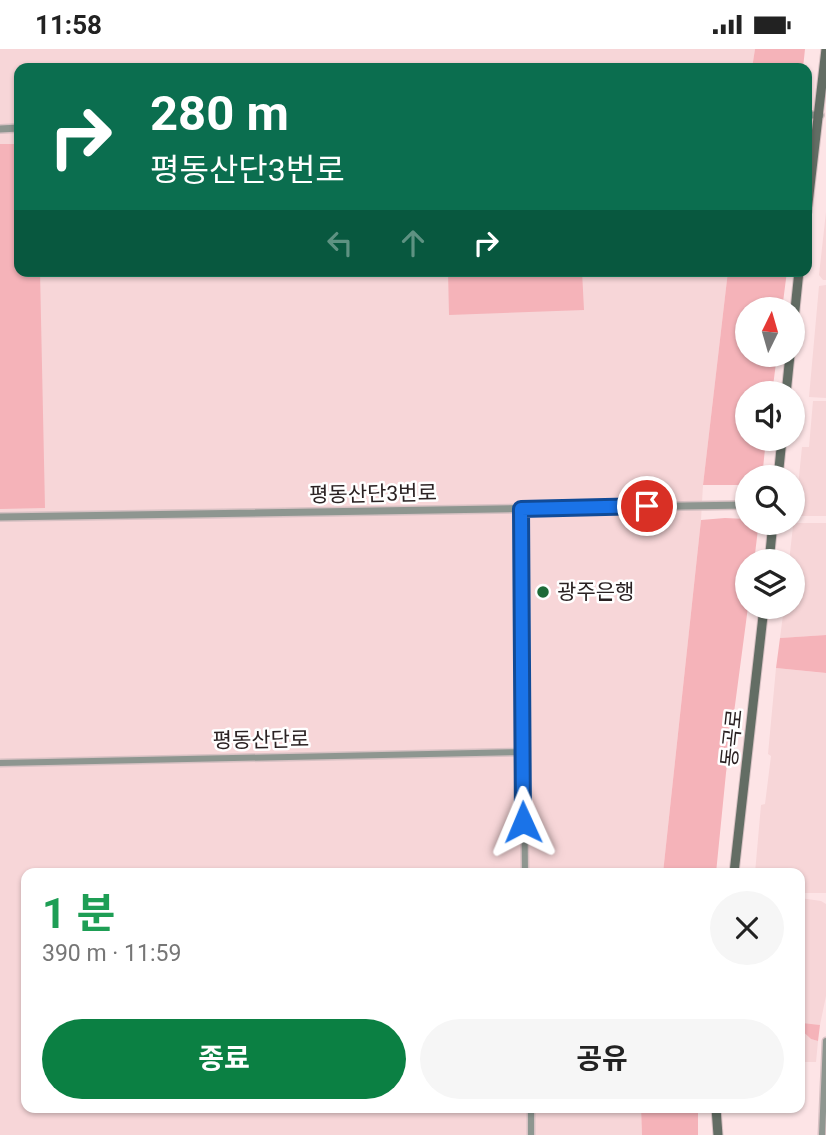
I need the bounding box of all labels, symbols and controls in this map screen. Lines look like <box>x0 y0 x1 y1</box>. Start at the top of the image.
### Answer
text: 11:58 <box>35 10 102 40</box>
text: 280 m <box>150 85 289 142</box>
icon: right <box>35 91 126 182</box>
text: 평동산단3번로 <box>150 151 345 189</box>
icon: left <box>321 224 359 262</box>
icon: ahead <box>394 224 432 262</box>
icon: right <box>467 224 505 262</box>
north arrow <box>735 297 805 367</box>
map controls <box>735 297 805 619</box>
button: sound <box>735 381 805 451</box>
button: search <box>735 465 805 535</box>
pin <box>617 476 677 536</box>
street label: 평동산단3번로 <box>309 481 437 507</box>
icon: arrive <box>628 487 666 525</box>
button: layers <box>735 549 805 619</box>
place label: 광주은행 <box>557 580 634 604</box>
marker: 광주은행 <box>535 584 551 600</box>
street label: 동곡로 <box>717 708 747 768</box>
street label: 평동산단로 <box>212 727 310 753</box>
position arrow <box>486 785 560 859</box>
text: 1 분 <box>42 889 115 938</box>
button: close <box>710 891 784 965</box>
text: 390 m · 11:59 <box>42 940 181 967</box>
button: 종료 <box>42 1019 406 1099</box>
button: 공유 <box>420 1019 784 1099</box>

